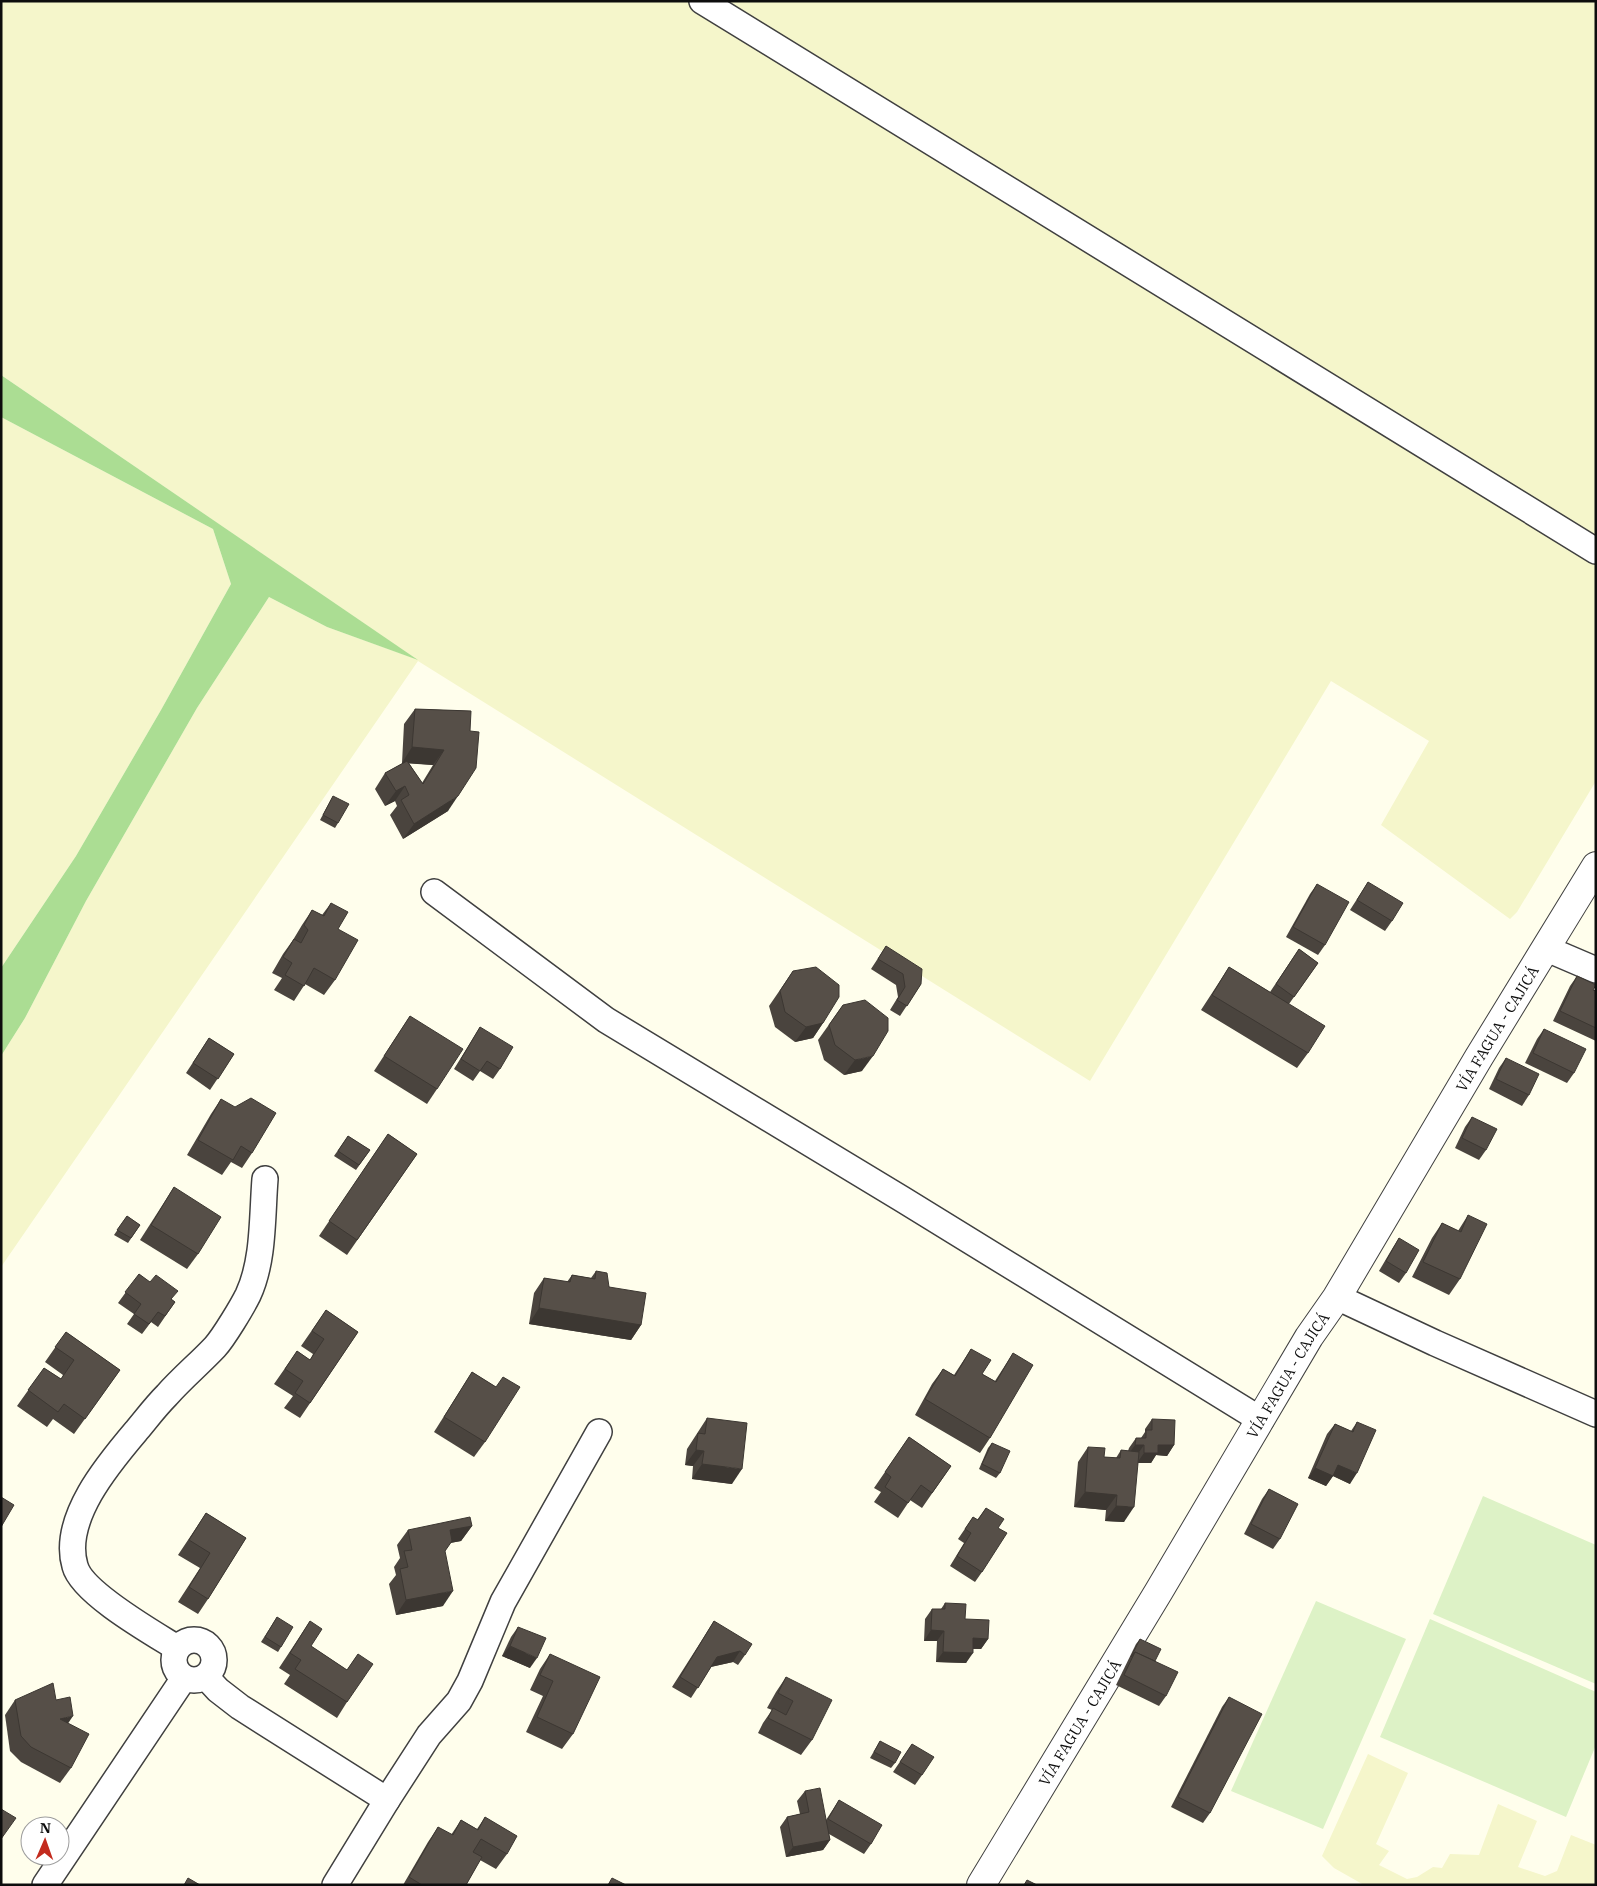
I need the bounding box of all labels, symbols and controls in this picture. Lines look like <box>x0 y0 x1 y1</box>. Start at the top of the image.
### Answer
street label: VÍA FAGUA - CAJICÁ <box>1451 961 1543 1095</box>
street label: VÍA FAGUA - CAJICÁ <box>1242 1308 1333 1441</box>
street label: VÍA FAGUA - CAJICÁ <box>1034 1655 1125 1789</box>
north arrow <box>20 1816 70 1866</box>
text: N <box>40 1819 51 1837</box>

